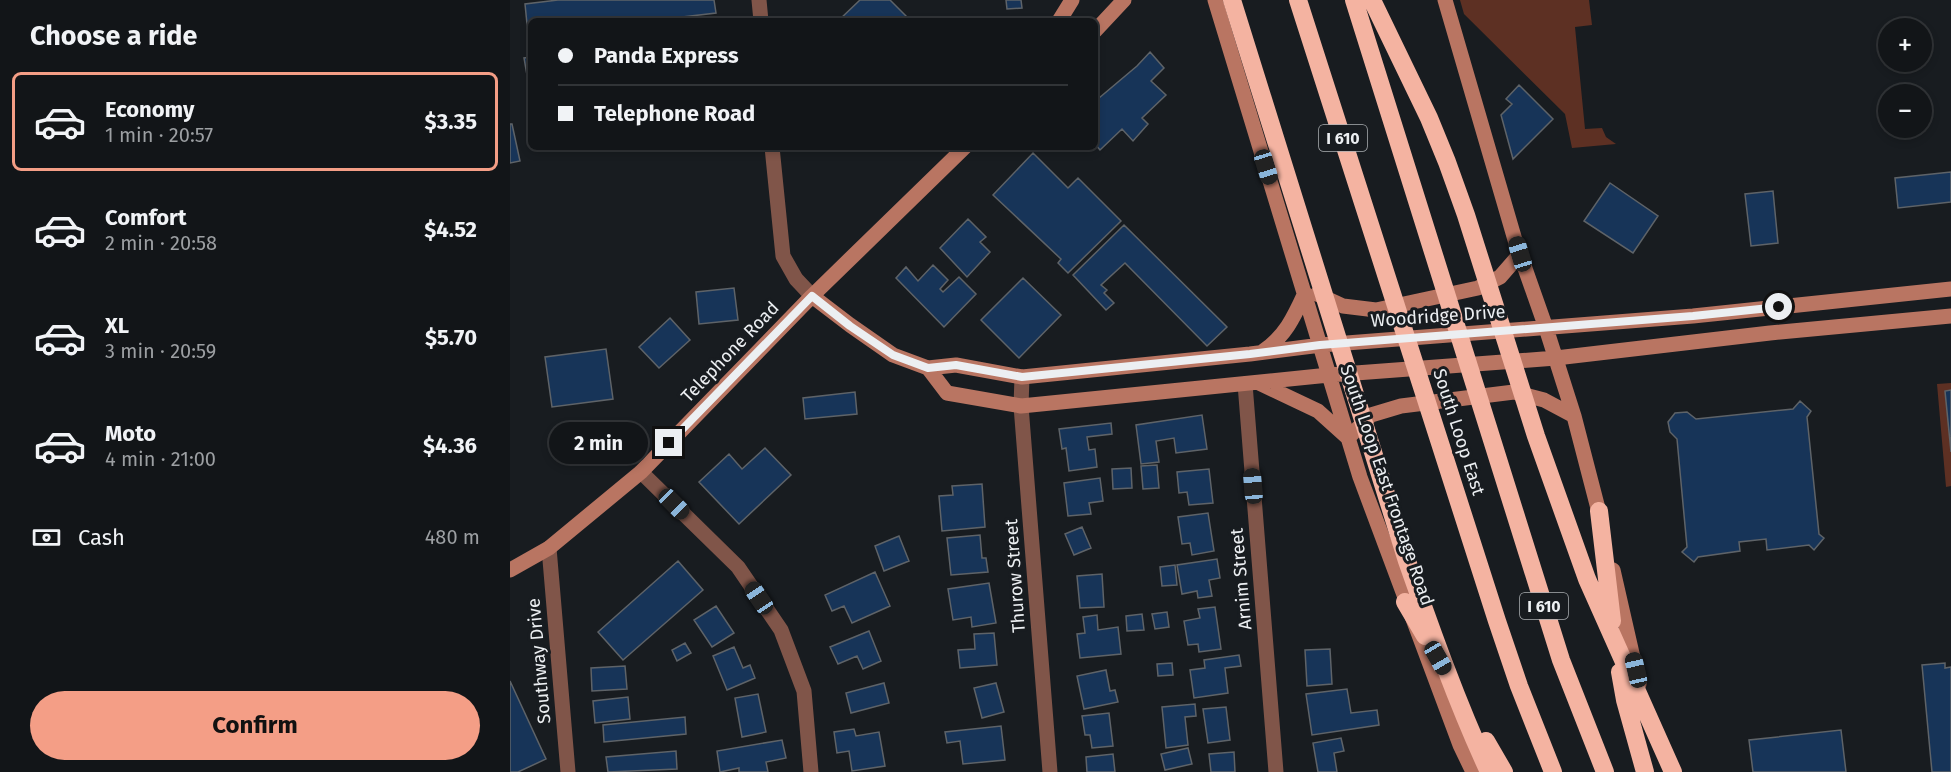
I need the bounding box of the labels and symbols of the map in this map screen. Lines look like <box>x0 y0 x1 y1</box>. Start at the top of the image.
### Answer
road number: I 610 <box>1319 125 1367 151</box>
car <box>1252 147 1280 187</box>
car <box>1506 234 1534 274</box>
route start <box>1765 293 1792 320</box>
street label: Telephone Road <box>676 297 784 407</box>
street label: Woodridge Drive <box>1370 300 1506 332</box>
street label: South Loop East Frontage Road <box>1335 362 1439 608</box>
street label: South Loop East <box>1428 366 1490 498</box>
callout: 2 min <box>549 422 648 464</box>
route end <box>655 429 682 456</box>
car <box>1242 467 1264 505</box>
car <box>655 485 693 523</box>
street label: Thurow Street <box>1000 518 1030 634</box>
street label: Arnim Street <box>1226 527 1256 631</box>
car <box>741 578 777 618</box>
road number: I 610 <box>1520 593 1568 619</box>
street label: Southway Drive <box>523 597 555 725</box>
car <box>1421 638 1455 678</box>
car <box>1623 650 1649 690</box>

